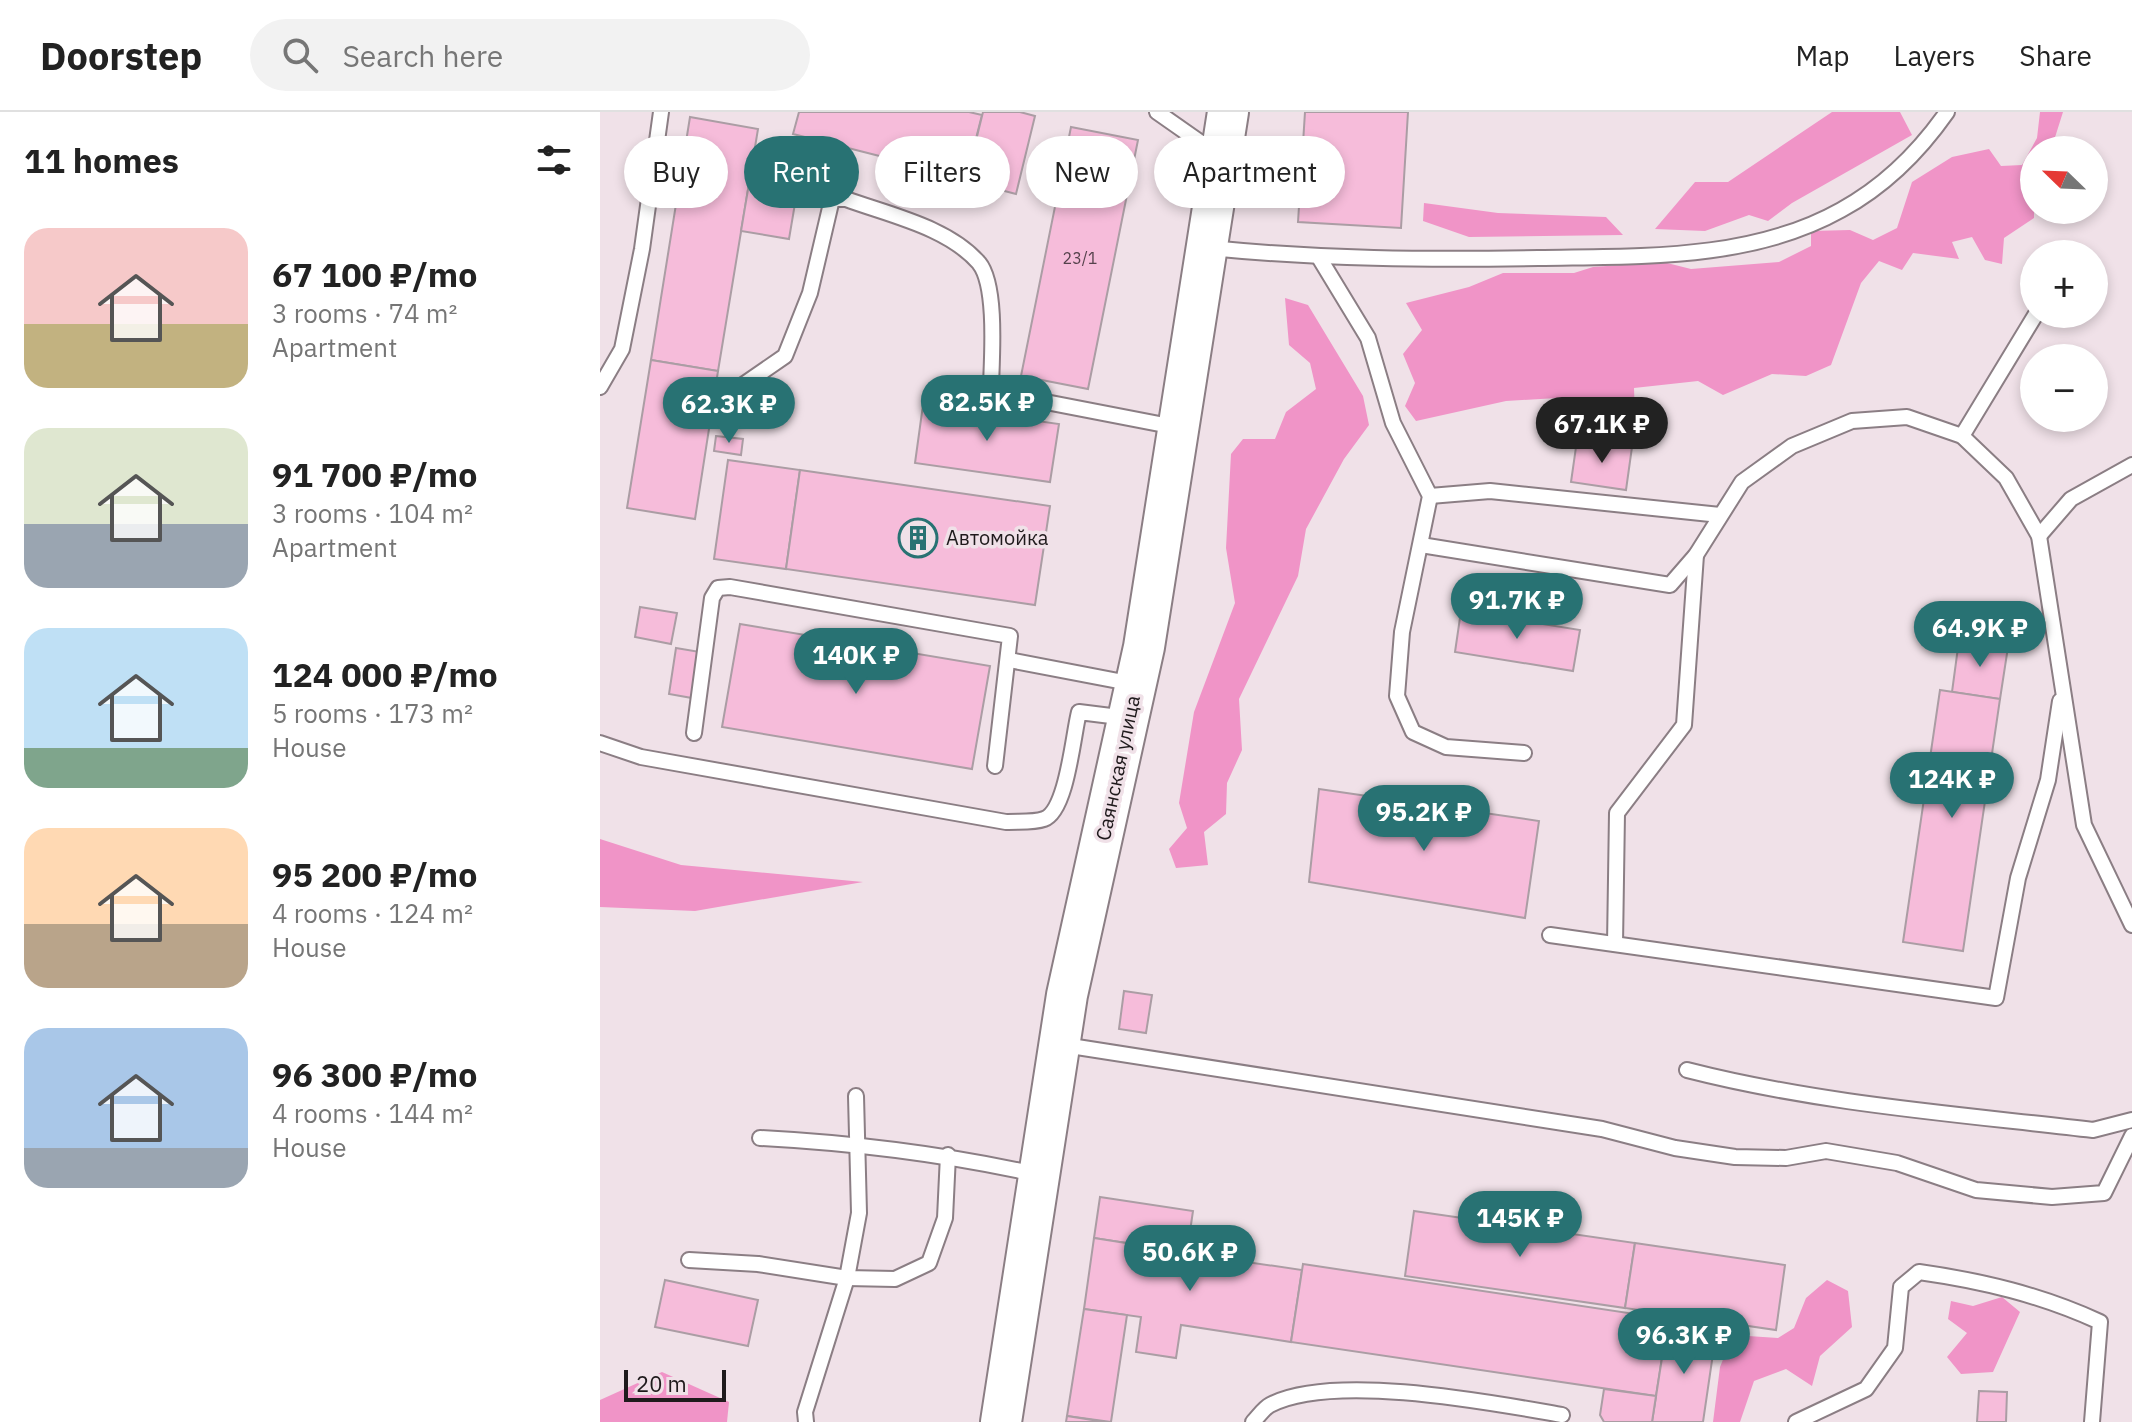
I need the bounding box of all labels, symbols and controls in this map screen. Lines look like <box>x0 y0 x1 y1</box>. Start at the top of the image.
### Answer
search box <box>250 19 810 91</box>
text: Doorstep <box>40 31 202 80</box>
icon: search <box>278 33 322 77</box>
text: Search here <box>342 36 503 75</box>
text: Map <box>1795 37 1849 74</box>
text: Layers <box>1893 37 1975 74</box>
text: Share <box>2019 37 2092 74</box>
chip: Buy <box>624 136 728 208</box>
chip: Rent <box>744 136 859 208</box>
chip: Filters <box>875 136 1010 208</box>
chip: New <box>1026 136 1138 208</box>
chip: Apartment <box>1154 136 1345 208</box>
north arrow <box>2020 136 2108 224</box>
map controls <box>2020 136 2108 432</box>
text: 11 homes <box>24 138 179 182</box>
icon: filters <box>532 138 576 182</box>
button: + <box>2020 240 2108 328</box>
house number: 23/1 <box>1063 248 1097 268</box>
text: 67 100 ₽/mo <box>272 252 477 296</box>
icon: home <box>88 260 184 356</box>
text: 3 rooms · 74 m² <box>272 296 457 330</box>
text: Apartment <box>272 330 397 364</box>
button: − <box>2020 344 2108 432</box>
pin: 82.5K ₽ <box>913 375 1061 443</box>
pin: 62.3K ₽ <box>655 377 803 445</box>
text: 82.5K ₽ <box>939 384 1035 418</box>
text: 62.3K ₽ <box>681 386 777 420</box>
pin: 67.1K ₽ <box>1528 397 1676 465</box>
text: 67.1K ₽ <box>1554 406 1650 440</box>
text: 91 700 ₽/mo <box>272 452 477 496</box>
icon: home <box>88 460 184 556</box>
text: 3 rooms · 104 m² <box>272 496 473 530</box>
building icon: Автомойка <box>897 517 939 559</box>
place label: Автомойка <box>946 524 1049 551</box>
text: Apartment <box>272 530 397 564</box>
pin: 91.7K ₽ <box>1443 573 1591 641</box>
text: 91.7K ₽ <box>1469 582 1565 616</box>
pin: 64.9K ₽ <box>1906 601 2054 669</box>
text: 64.9K ₽ <box>1932 610 2028 644</box>
pin: 140K ₽ <box>791 628 921 696</box>
text: 140K ₽ <box>812 637 900 671</box>
text: 124 000 ₽/mo <box>272 652 498 696</box>
icon: home <box>88 660 184 756</box>
street label: Саянская улица <box>1089 692 1146 843</box>
text: 5 rooms · 173 m² <box>272 696 473 730</box>
text: House <box>272 730 347 764</box>
pin: 124K ₽ <box>1887 752 2017 820</box>
text: 124K ₽ <box>1908 761 1996 795</box>
pin: 95.2K ₽ <box>1350 785 1498 853</box>
text: 95.2K ₽ <box>1376 794 1472 828</box>
text: 95 200 ₽/mo <box>272 852 477 896</box>
icon: home <box>88 860 184 956</box>
text: 4 rooms · 124 m² <box>272 896 473 930</box>
text: House <box>272 930 347 964</box>
text: 96 300 ₽/mo <box>272 1052 477 1096</box>
icon: home <box>88 1060 184 1156</box>
text: 4 rooms · 144 m² <box>272 1096 473 1130</box>
text: House <box>272 1130 347 1164</box>
pin: 145K ₽ <box>1455 1191 1585 1259</box>
text: 145K ₽ <box>1476 1200 1564 1234</box>
pin: 50.6K ₽ <box>1116 1225 1264 1293</box>
text: 50.6K ₽ <box>1142 1234 1238 1268</box>
pin: 96.3K ₽ <box>1610 1308 1758 1376</box>
text: 96.3K ₽ <box>1636 1317 1732 1351</box>
scale bar <box>624 1366 726 1402</box>
text: 20 m <box>636 1369 687 1398</box>

